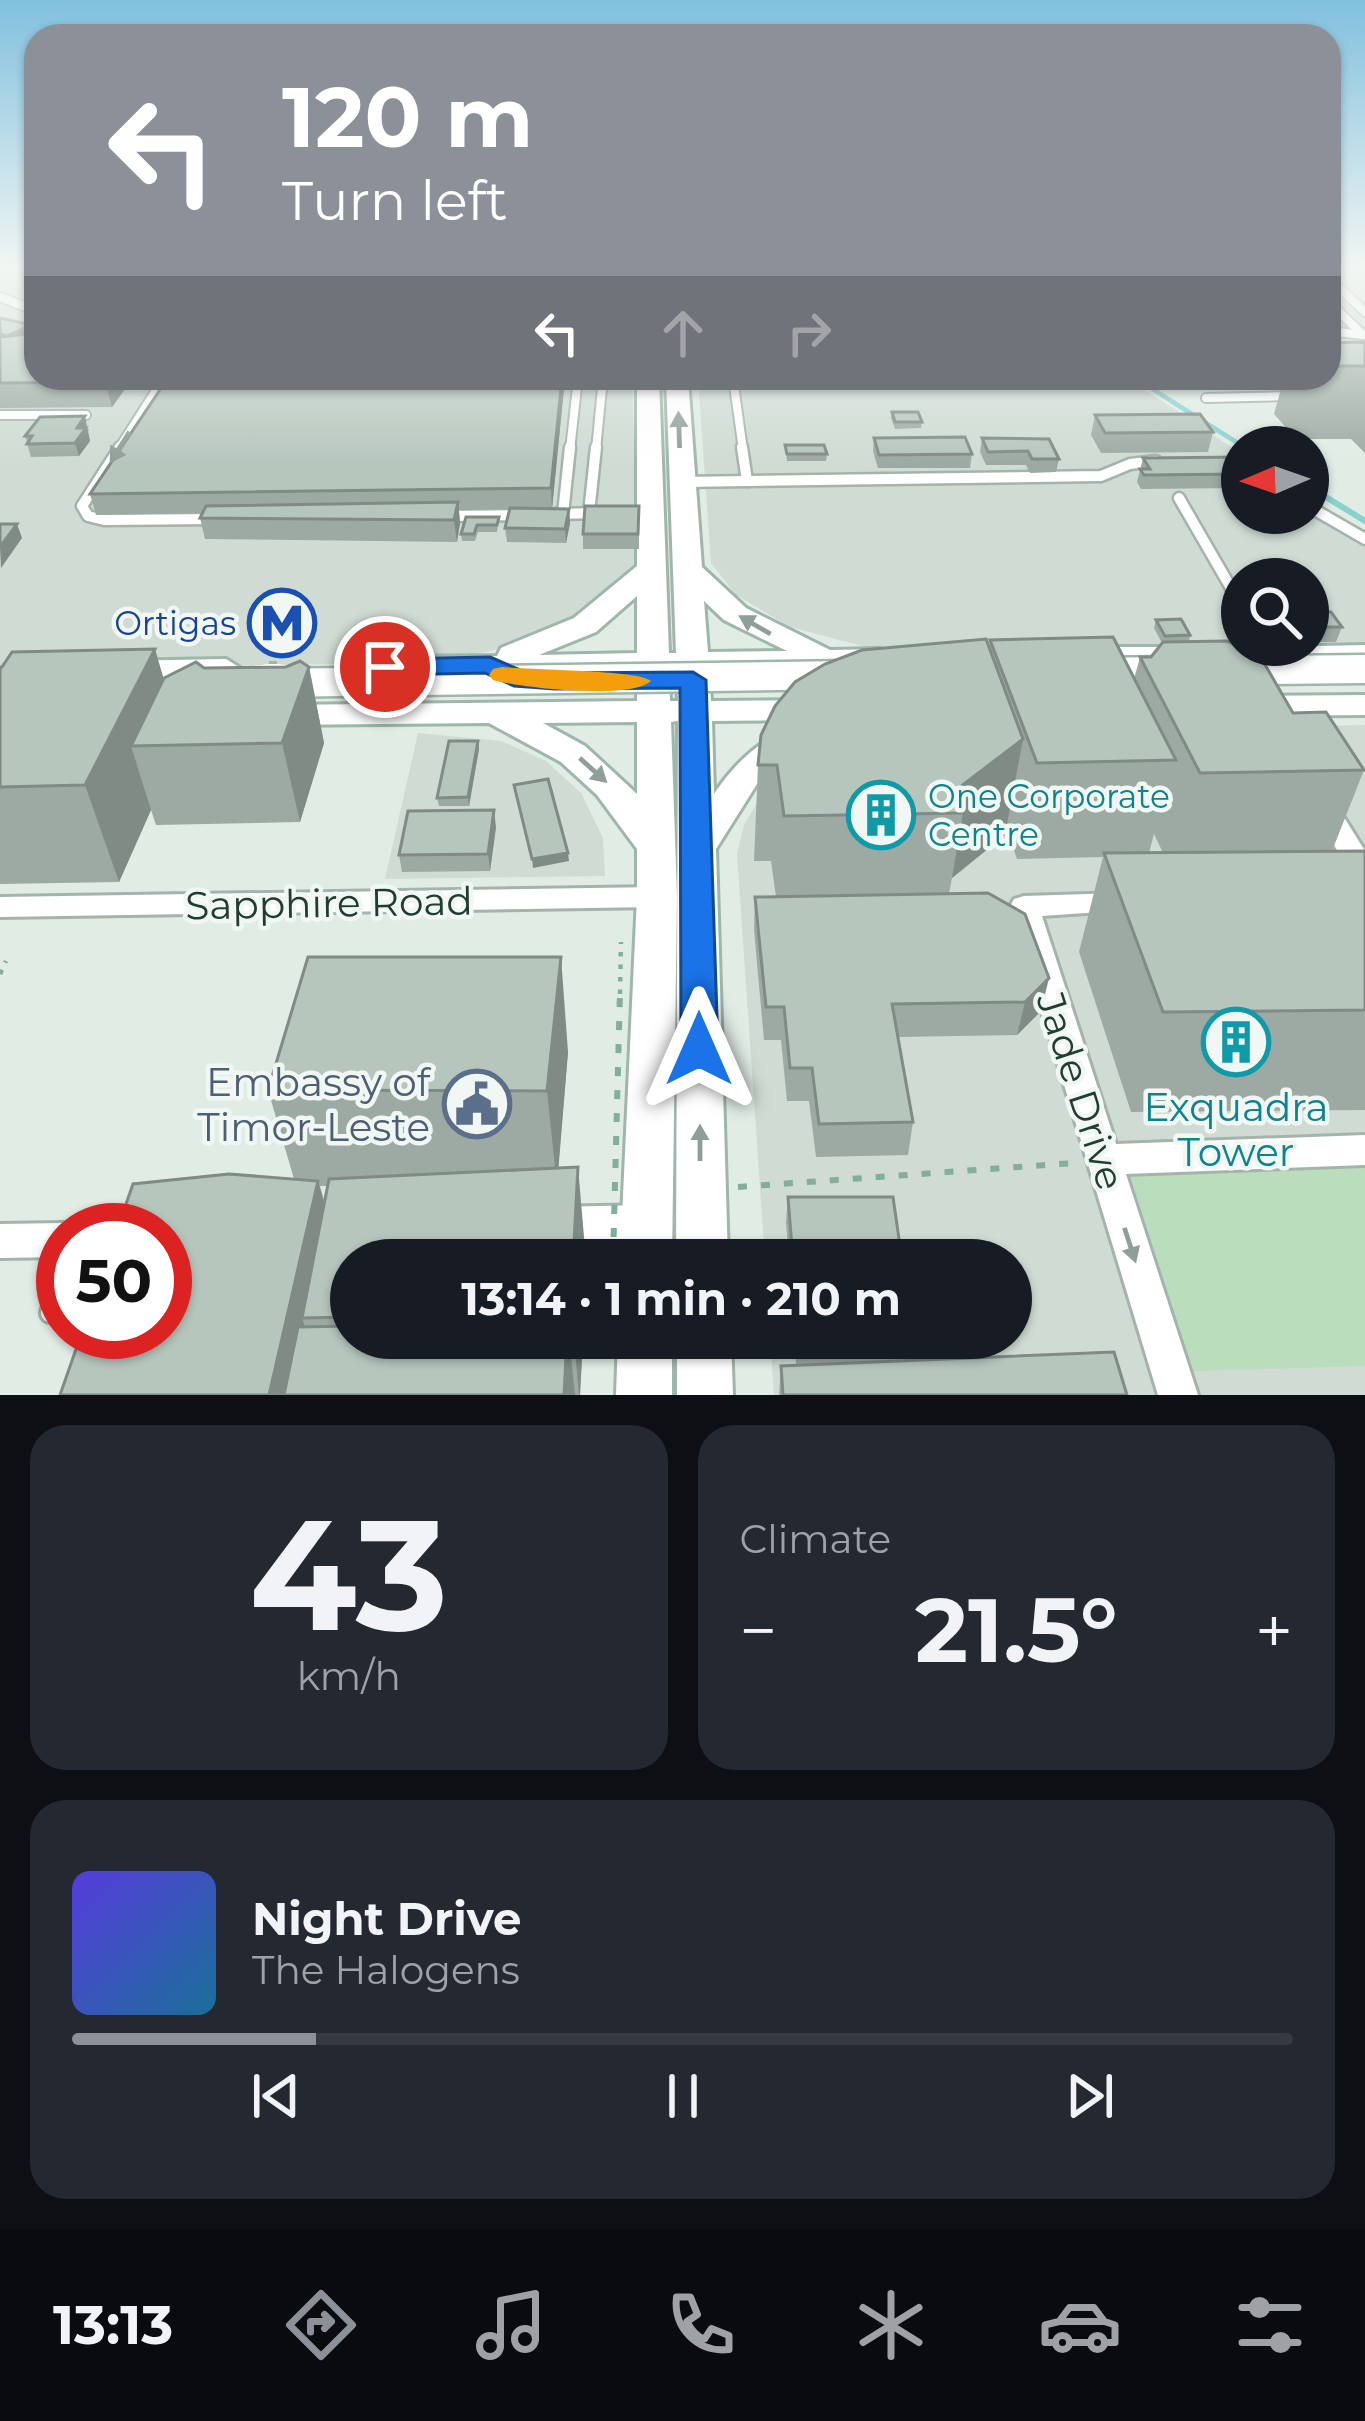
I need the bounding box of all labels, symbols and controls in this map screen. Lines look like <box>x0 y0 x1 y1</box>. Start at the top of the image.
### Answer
text: 120 m <box>282 66 533 168</box>
icon: left <box>84 72 240 228</box>
text: Turn left <box>282 168 508 234</box>
icon: left <box>524 300 590 366</box>
icon: ahead <box>650 300 716 366</box>
icon: right <box>776 300 842 366</box>
one-way arrow <box>669 410 688 448</box>
north arrow <box>1221 426 1329 534</box>
map controls <box>1221 426 1329 666</box>
one-way arrow <box>110 430 132 463</box>
button: search <box>1221 558 1329 666</box>
metro station icon: Ortigas <box>247 588 317 658</box>
place label: Ortigas <box>114 603 236 643</box>
one-way arrow <box>738 615 772 636</box>
pin <box>334 616 436 718</box>
icon: arrive <box>352 634 418 700</box>
one-way arrow <box>578 756 608 782</box>
place label: One Corporate Centre <box>928 776 1170 854</box>
building icon: One Corporate Centre <box>846 780 916 850</box>
street label: Sapphire Road <box>185 876 473 930</box>
street label: Jade Drive <box>1026 985 1135 1196</box>
position arrow <box>636 986 762 1112</box>
building icon: Exquadra Tower <box>1201 1007 1271 1077</box>
place label: Embassy of Timor-Leste <box>197 1058 432 1151</box>
public building icon: Embassy of Timor-Leste <box>442 1069 512 1139</box>
place label: Exquadra Tower <box>1144 1083 1328 1176</box>
one-way arrow <box>690 1123 710 1161</box>
speed limit sign: 50 <box>36 1203 192 1359</box>
one-way arrow <box>1122 1227 1141 1264</box>
text: 13:14 · 1 min · 210 m <box>461 1271 901 1326</box>
text: 43 <box>249 1479 448 1669</box>
text: Climate <box>740 1515 891 1563</box>
text: 21.5° <box>915 1575 1118 1685</box>
text: − <box>740 1590 777 1671</box>
text: + <box>1255 1590 1293 1671</box>
text: km/h <box>297 1652 401 1700</box>
text: Night Drive <box>252 1891 521 1946</box>
text: The Halogens <box>252 1946 520 1994</box>
icon: previous <box>243 2063 309 2129</box>
icon: pause <box>650 2063 716 2129</box>
icon: next <box>1057 2063 1123 2129</box>
icon: directions <box>279 2283 363 2367</box>
icon: music <box>469 2283 553 2367</box>
icon: phone <box>659 2283 743 2367</box>
icon: climate <box>849 2283 933 2367</box>
icon: car <box>1038 2283 1122 2367</box>
icon: filters <box>1228 2283 1312 2367</box>
text: 13:13 <box>53 2292 173 2358</box>

